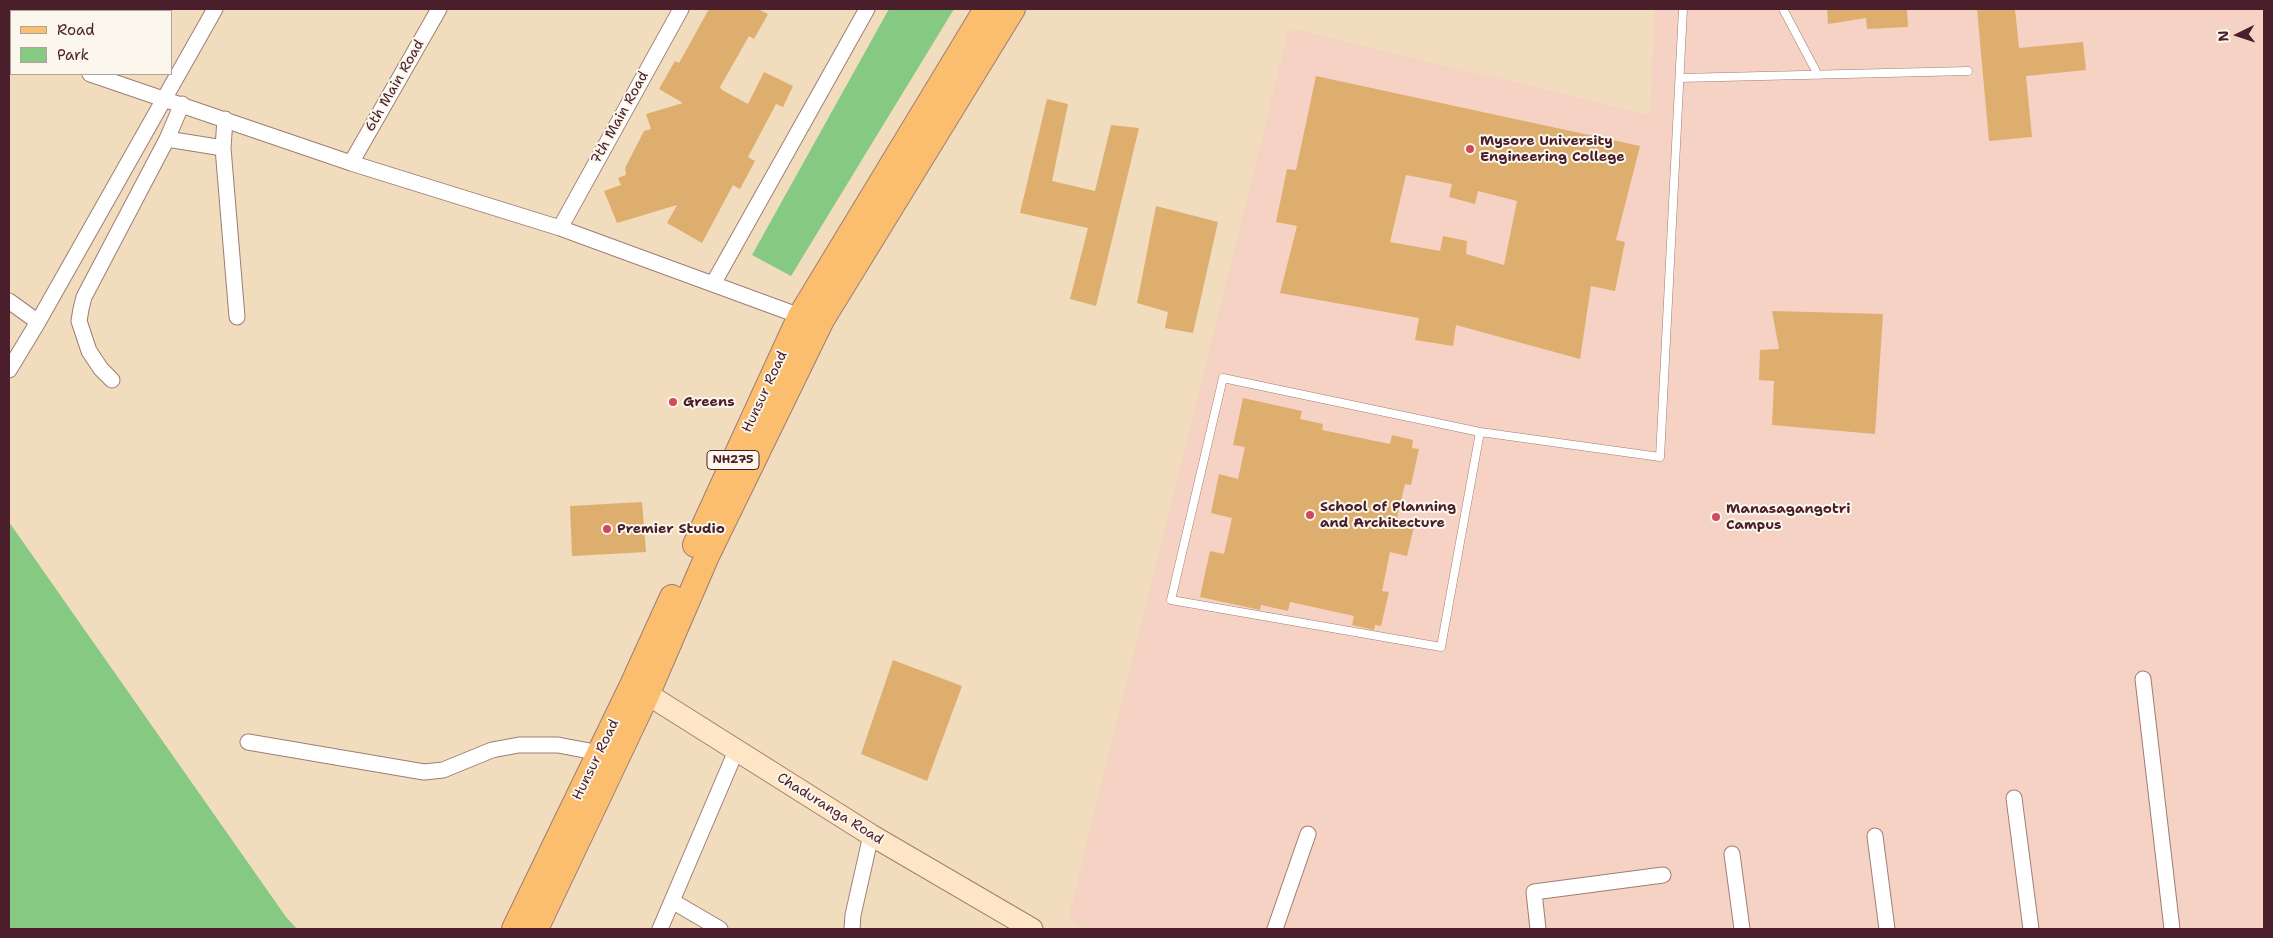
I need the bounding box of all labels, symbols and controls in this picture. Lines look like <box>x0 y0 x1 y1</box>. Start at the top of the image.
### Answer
legend <box>10 10 172 75</box>
north arrow <box>2213 10 2263 60</box>
text: Road <box>57 20 95 40</box>
text: N <box>2214 30 2232 42</box>
street label: 6th Main Road <box>362 37 428 135</box>
text: Park <box>57 45 89 65</box>
street label: 7th Main Road <box>588 69 652 167</box>
place label: Mysore University Engineering College <box>1480 133 1625 166</box>
marker: Mysore University Engineering College <box>1464 143 1476 155</box>
street label: Hunsur Road <box>739 349 791 435</box>
place label: Greens <box>683 394 735 410</box>
marker: Greens <box>667 396 679 408</box>
road number: NH275 <box>707 450 759 470</box>
place label: School of Planning and Architecture <box>1320 499 1456 532</box>
place label: Manasagangotri Campus <box>1726 501 1850 534</box>
marker: School of Planning and Architecture <box>1304 509 1316 521</box>
marker: Manasagangotri Campus <box>1710 511 1722 523</box>
place label: Premier Studio <box>617 521 725 537</box>
marker: Premier Studio <box>601 523 613 535</box>
street label: Hunsur Road <box>569 717 623 803</box>
street label: Chaduranga Road <box>774 769 886 849</box>

